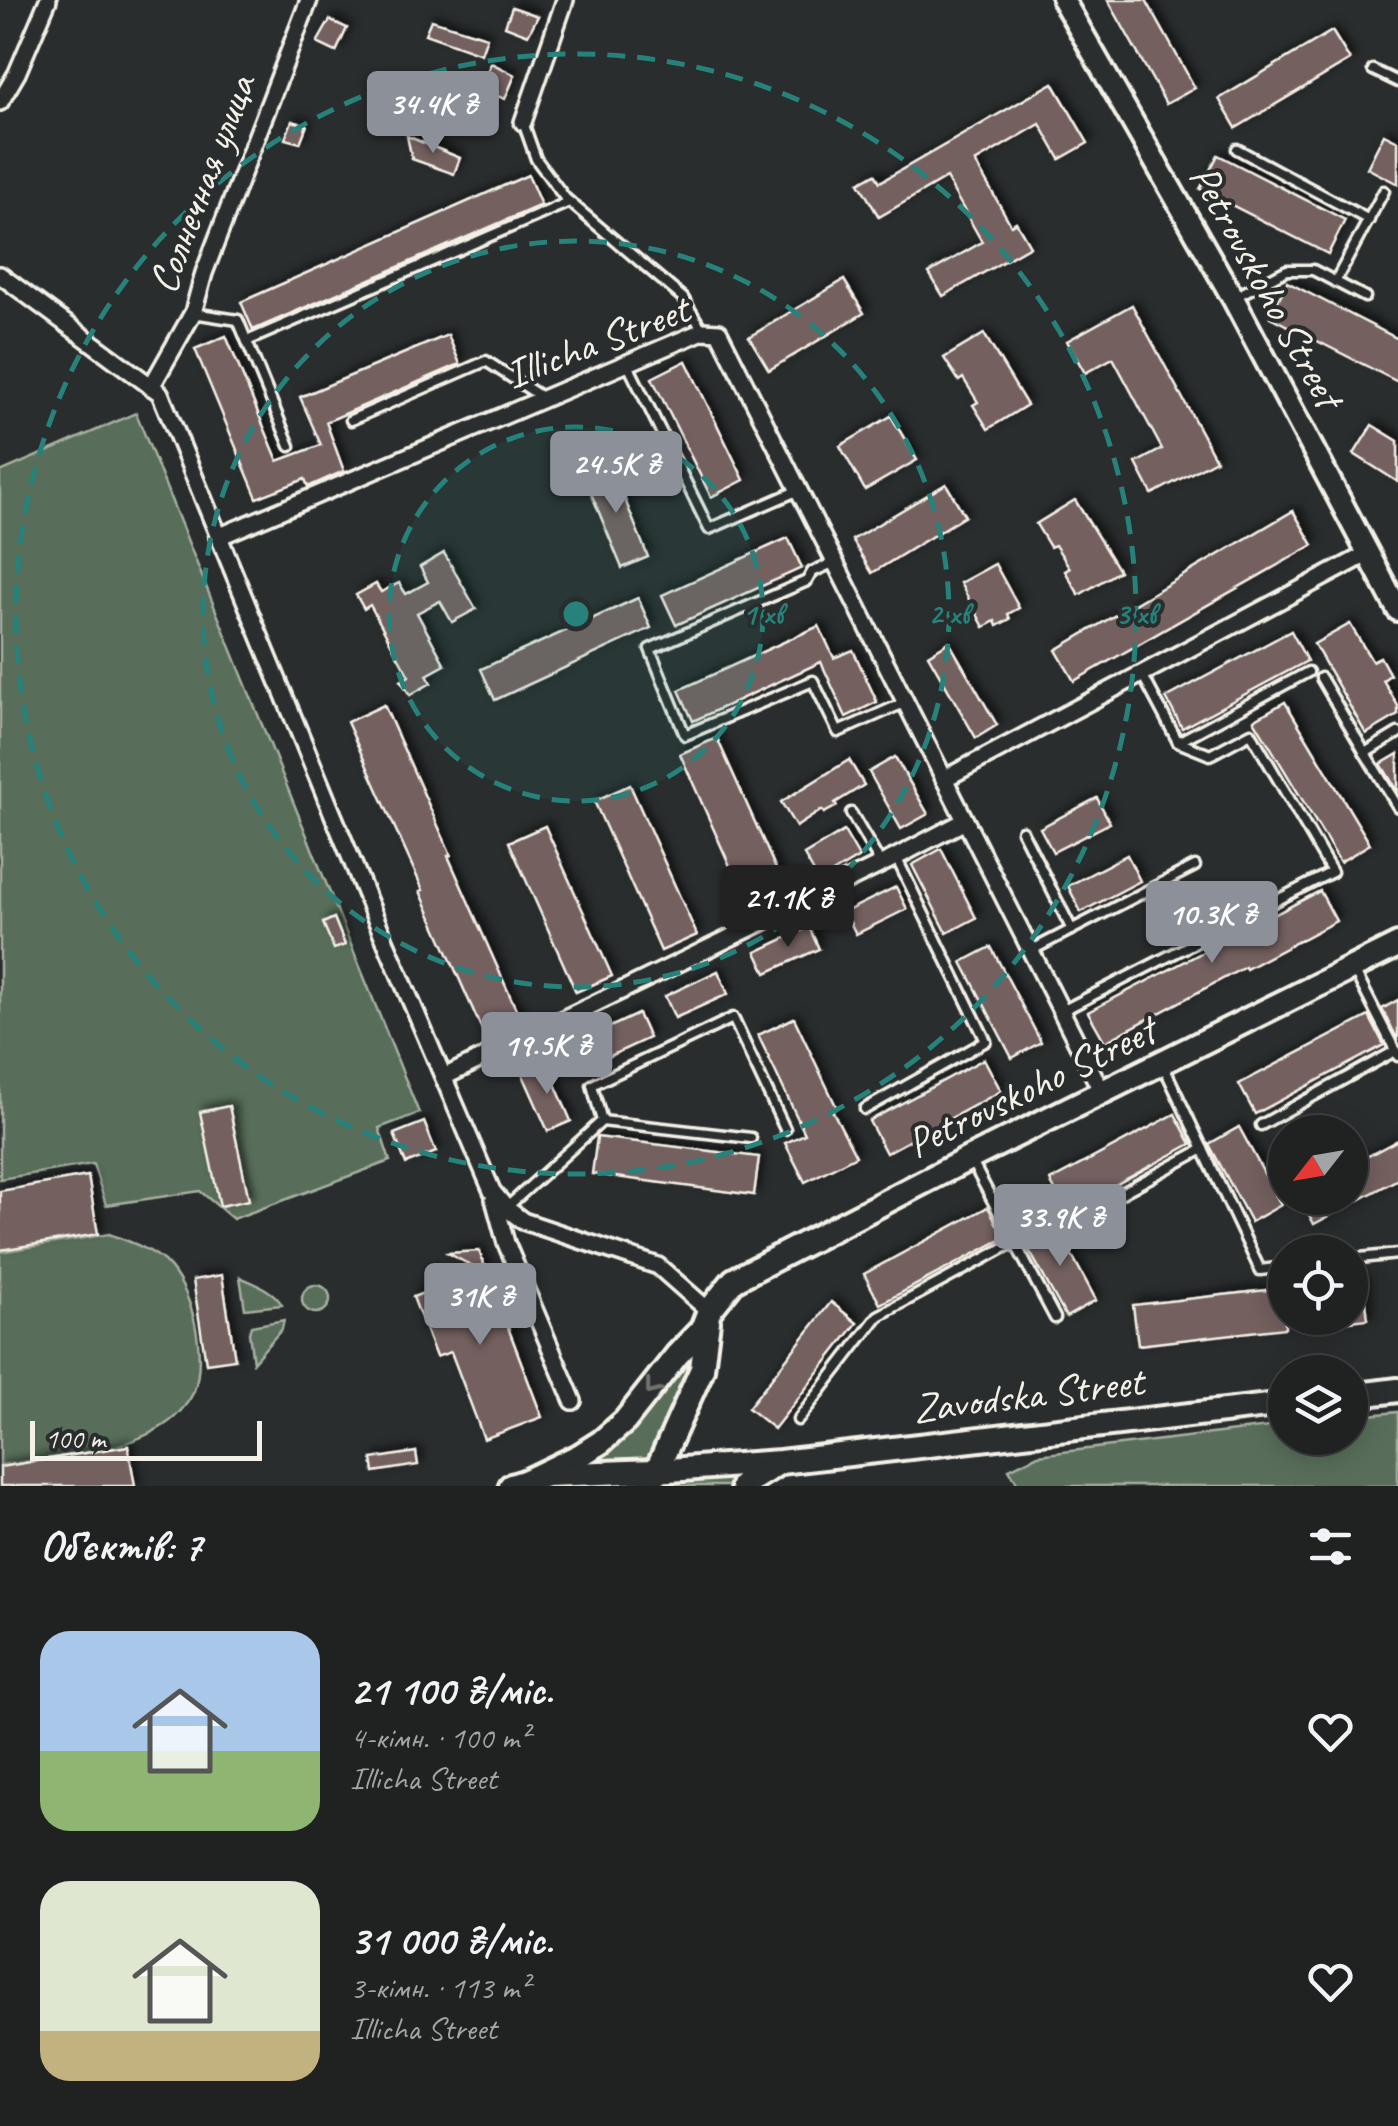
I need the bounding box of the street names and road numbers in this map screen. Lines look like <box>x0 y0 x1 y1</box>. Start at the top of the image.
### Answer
street label: Солнечная улица <box>136 65 269 300</box>
street label: Petrovskoho Street <box>1177 155 1357 421</box>
street label: Illicha Street <box>498 281 700 401</box>
street label: Petrovskoho Street <box>898 1002 1169 1170</box>
street label: Zavodska Street <box>910 1354 1150 1435</box>

